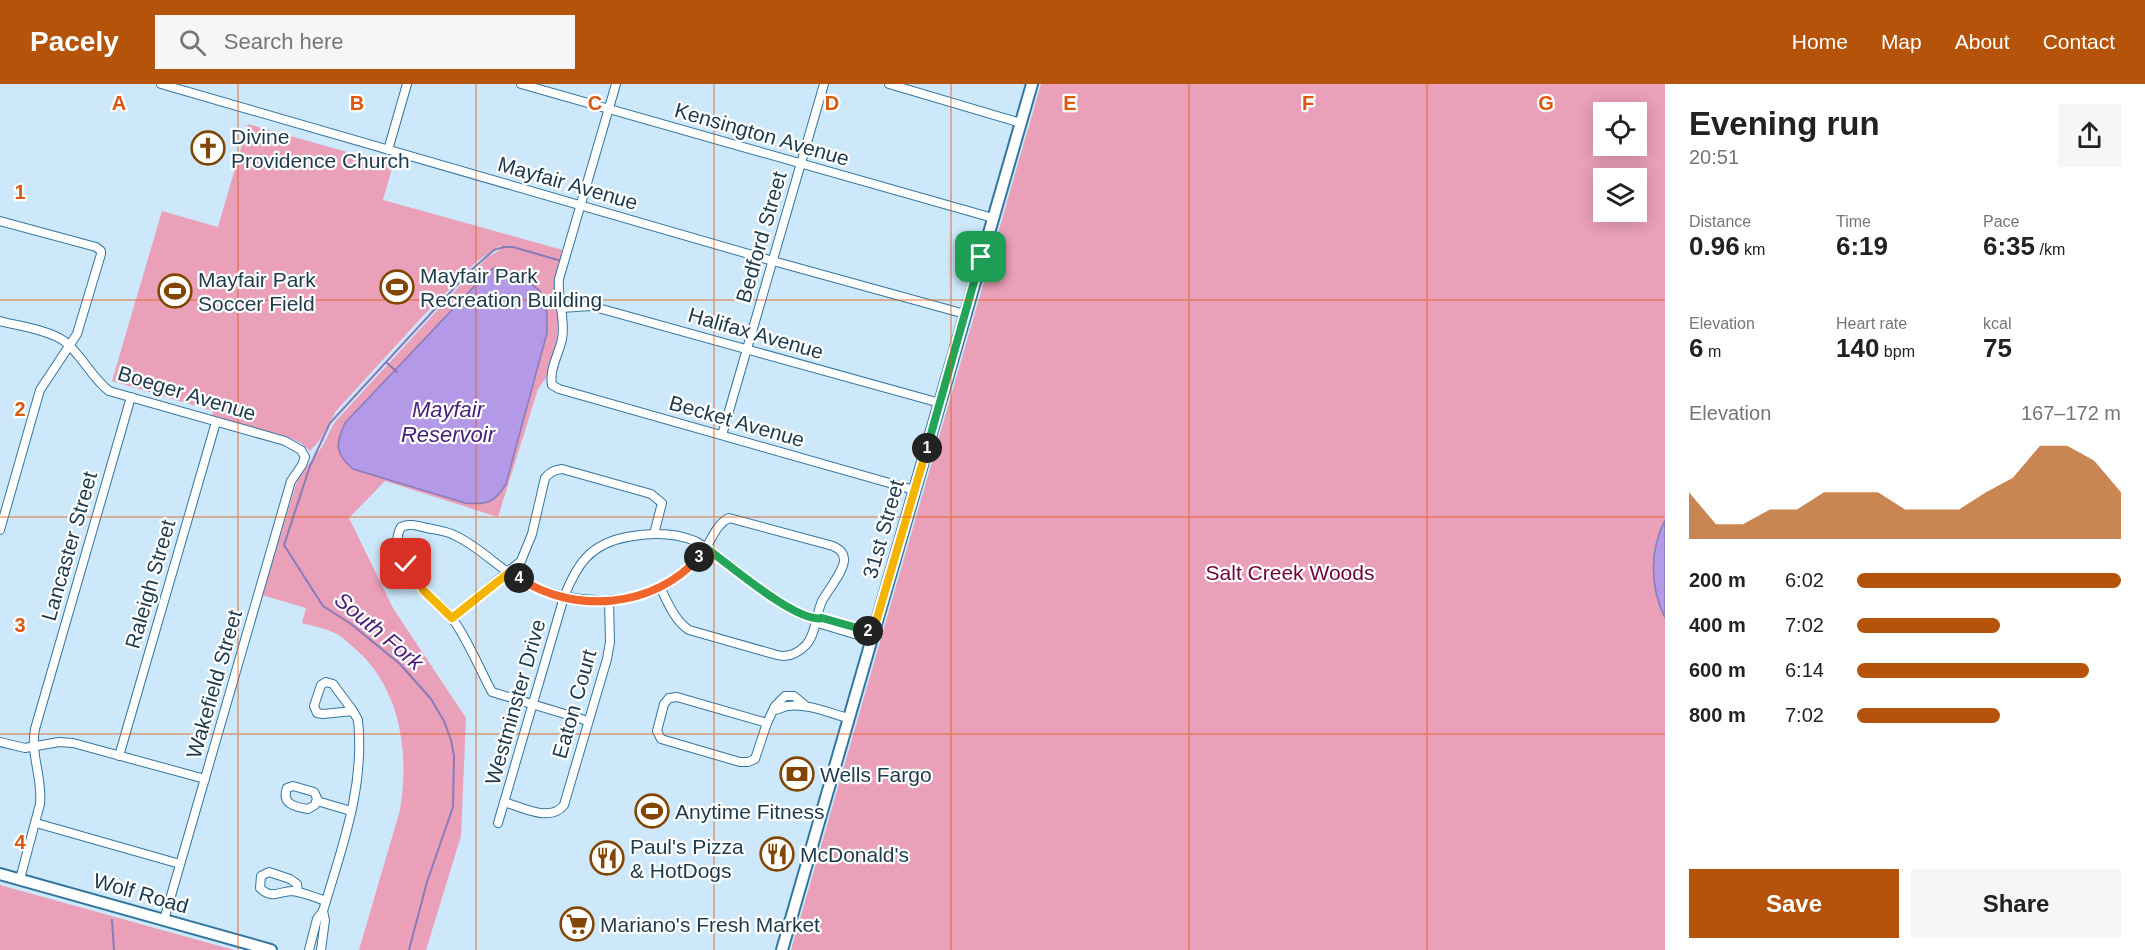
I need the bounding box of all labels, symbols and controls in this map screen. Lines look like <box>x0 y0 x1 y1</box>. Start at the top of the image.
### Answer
search box <box>155 15 575 69</box>
text: Pacely <box>30 26 119 57</box>
icon: search <box>176 26 209 59</box>
text: Search here <box>224 29 344 54</box>
text: Home <box>1792 30 1848 53</box>
text: Map <box>1881 30 1922 53</box>
text: About <box>1955 30 2010 53</box>
text: Contact <box>2043 30 2115 53</box>
text: A <box>112 92 126 114</box>
text: B <box>350 92 364 114</box>
text: C <box>588 92 602 114</box>
text: D <box>825 92 839 114</box>
text: E <box>1063 92 1077 114</box>
text: F <box>1302 92 1314 114</box>
text: G <box>1538 92 1554 114</box>
street label: Kensington Avenue <box>672 98 852 170</box>
map controls <box>1593 102 1647 222</box>
button: locate <box>1593 102 1647 156</box>
button: share <box>2058 104 2121 167</box>
text: Evening run <box>1689 105 1880 142</box>
place label: Divine Providence Church <box>231 125 410 172</box>
church icon: Divine Providence Church <box>190 130 226 166</box>
text: 20:51 <box>1689 146 1739 168</box>
street label: Mayfair Avenue <box>495 152 641 214</box>
button: layers <box>1593 168 1647 222</box>
street label: Bedford Street <box>731 169 791 305</box>
text: 1 <box>14 181 26 203</box>
text: Distance <box>1689 213 1751 230</box>
text: Time <box>1836 213 1871 230</box>
text: Pace <box>1983 213 2019 230</box>
pin <box>955 231 1006 282</box>
text: 0.96 <box>1689 231 1740 261</box>
text: 6:19 <box>1836 231 1888 261</box>
text: 6:35 <box>1983 231 2035 261</box>
icon: arrive <box>964 240 997 273</box>
text: km <box>1740 241 1765 258</box>
text: /km <box>2035 241 2065 258</box>
place label: Mayfair Park Recreation Building <box>420 264 602 311</box>
place label: Mayfair Park Soccer Field <box>198 268 316 315</box>
sports icon: Mayfair Park Recreation Building <box>379 269 415 305</box>
sports icon: Mayfair Park Soccer Field <box>157 273 193 309</box>
street label: Halifax Avenue <box>686 303 826 363</box>
text: Elevation <box>1689 315 1755 332</box>
text: Heart rate <box>1836 315 1907 332</box>
text: kcal <box>1983 315 2011 332</box>
text: 6 <box>1689 333 1703 363</box>
text: 140 <box>1836 333 1879 363</box>
text: 75 <box>1983 333 2012 363</box>
text: m <box>1703 343 1721 360</box>
text: bpm <box>1879 343 1915 360</box>
street label: Boeger Avenue <box>115 361 259 425</box>
street label: Becket Avenue <box>667 391 807 451</box>
water label: Mayfair Reservoir <box>401 397 497 447</box>
text: 2 <box>14 398 26 420</box>
text: Elevation <box>1689 402 1771 424</box>
text: 167–172 m <box>2021 402 2121 424</box>
pin: 1 <box>912 433 942 463</box>
text: 1 <box>923 439 931 456</box>
street label: Lancaster Street <box>37 469 101 623</box>
street label: 31st Street <box>858 477 908 581</box>
street label: Raleigh Street <box>121 517 179 651</box>
pin <box>380 538 431 589</box>
pin: 3 <box>684 542 714 572</box>
icon: check <box>389 547 422 580</box>
text: 3 <box>695 548 703 565</box>
park label: Salt Creek Woods <box>1206 561 1374 584</box>
pin: 4 <box>504 563 534 593</box>
text: 4 <box>515 569 523 586</box>
text: 200 m <box>1689 569 1746 591</box>
text: 6:02 <box>1785 569 1824 591</box>
water label: South Fork <box>330 587 429 676</box>
street label: Wakefield Street <box>182 607 246 761</box>
text: 3 <box>14 614 26 636</box>
text: 400 m <box>1689 614 1746 636</box>
text: 7:02 <box>1785 614 1824 636</box>
pin: 2 <box>853 616 883 646</box>
street label: Westminster Drive <box>480 617 550 787</box>
text: 2 <box>864 622 872 639</box>
street label: Eaton Court <box>547 647 601 761</box>
text: 600 m <box>1689 659 1746 681</box>
text: 6:14 <box>1785 659 1824 681</box>
text: 800 m <box>1689 704 1746 726</box>
text: 7:02 <box>1785 704 1824 726</box>
bank icon: Wells Fargo <box>779 756 815 792</box>
place label: Wells Fargo <box>820 763 932 786</box>
sports icon: Anytime Fitness <box>634 793 670 829</box>
place label: Anytime Fitness <box>675 800 824 823</box>
text: 4 <box>14 831 26 853</box>
place label: Paul's Pizza & HotDogs <box>630 835 744 882</box>
restaurant icon: McDonald's <box>759 836 795 872</box>
restaurant icon: Paul's Pizza & HotDogs <box>589 840 625 876</box>
place label: McDonald's <box>800 843 909 866</box>
street label: Wolf Road <box>91 868 191 918</box>
button: Save <box>1689 869 1899 938</box>
button: Share <box>1911 869 2121 938</box>
supermarket icon: Mariano's Fresh Market <box>559 906 595 942</box>
place label: Mariano's Fresh Market <box>600 913 820 936</box>

